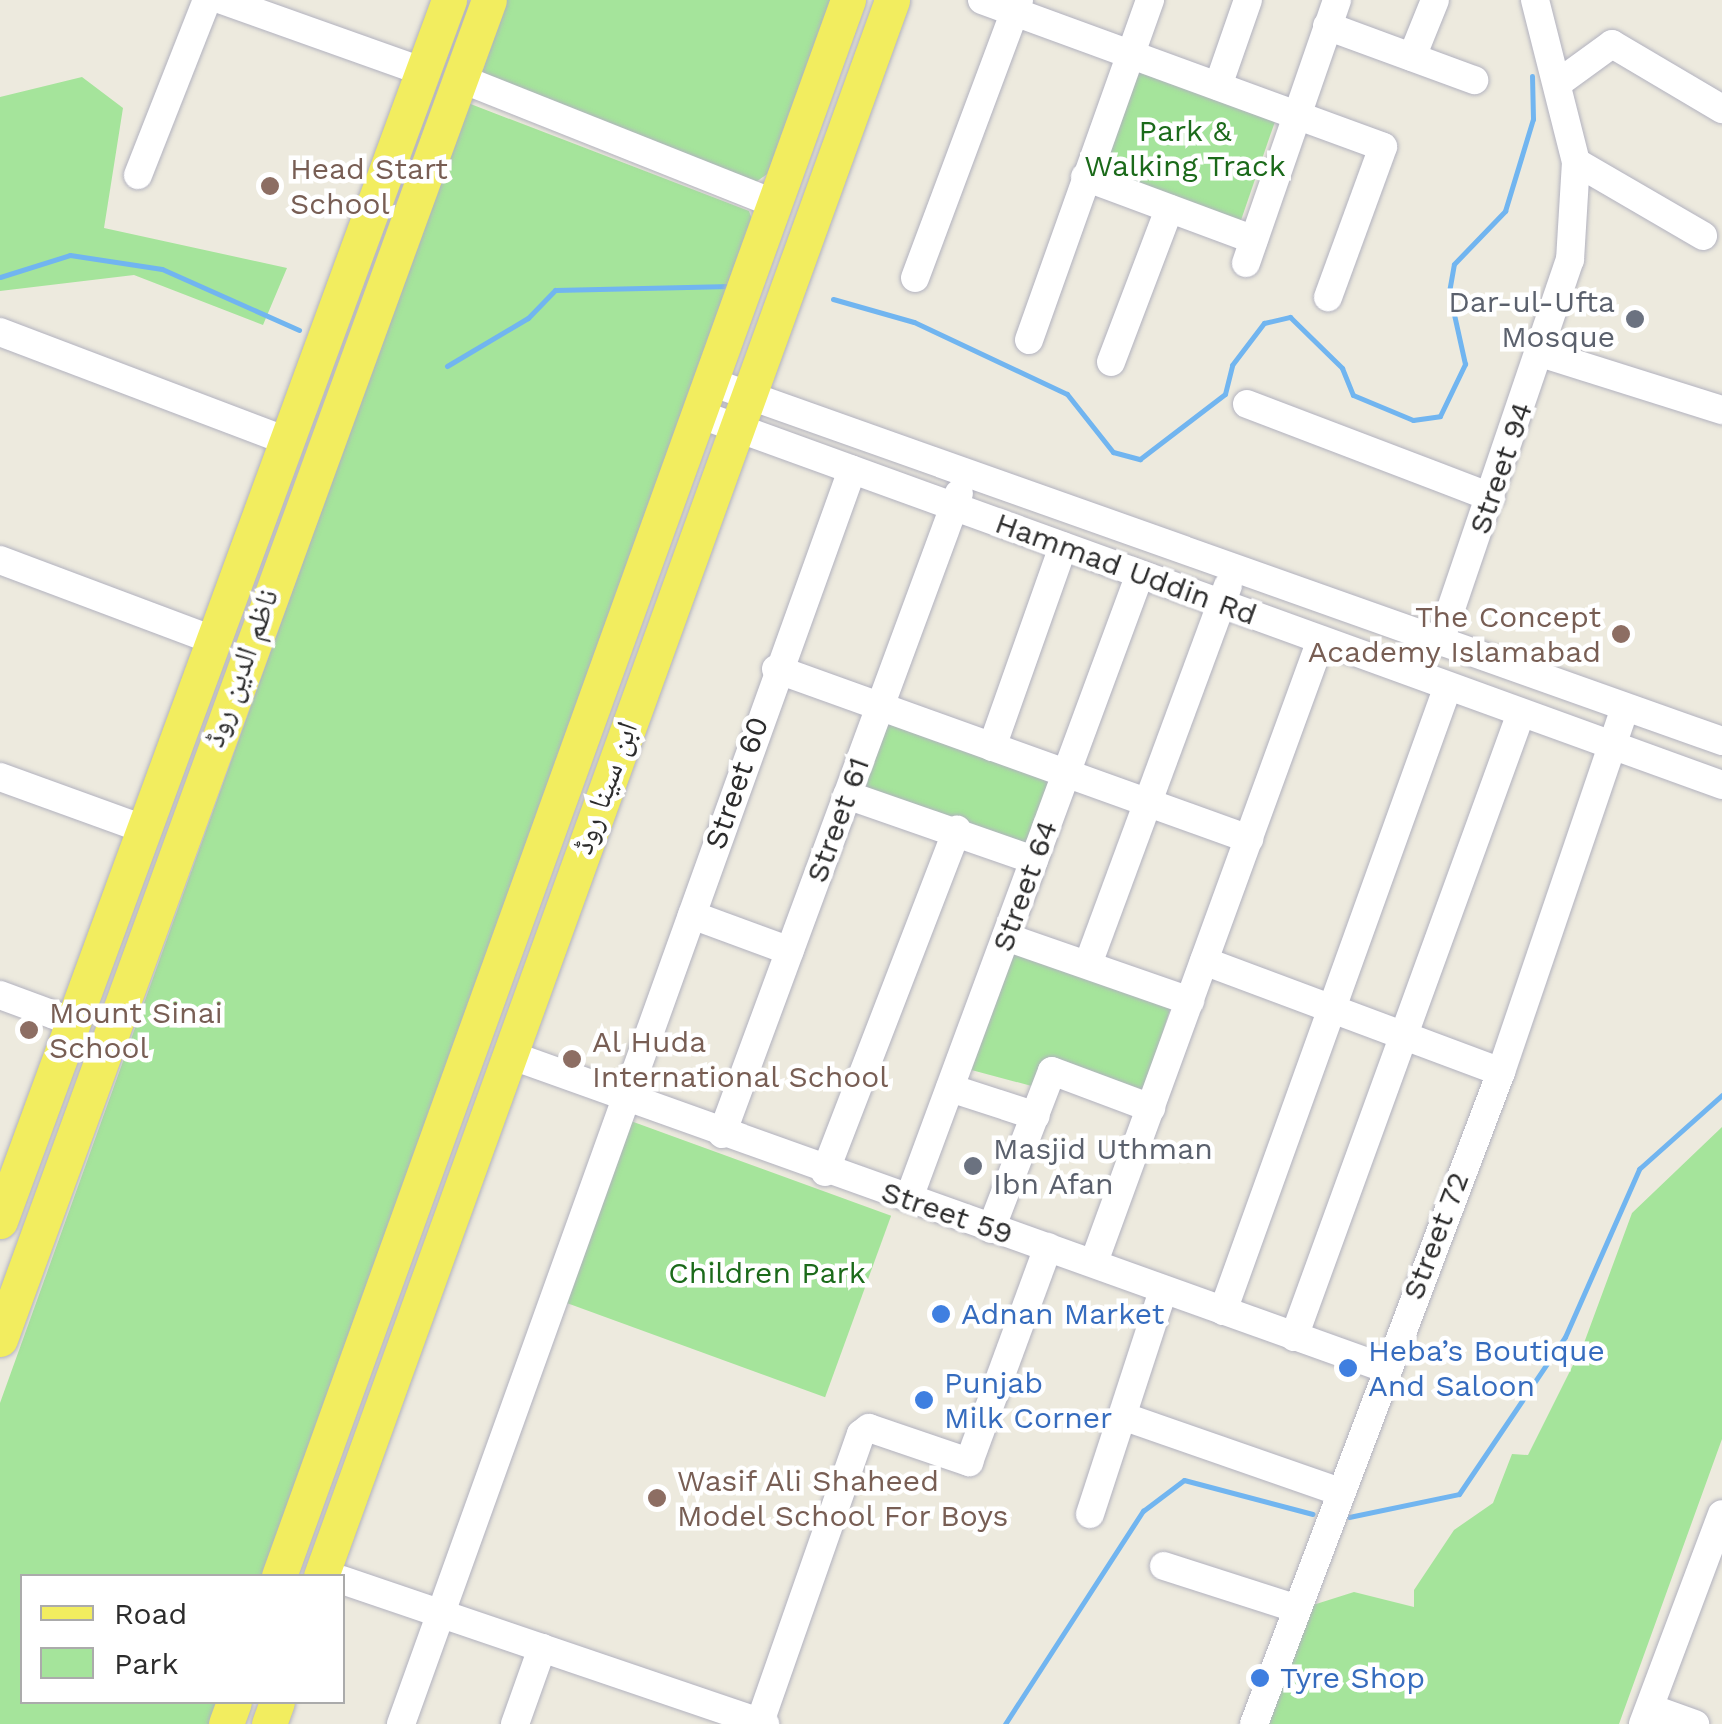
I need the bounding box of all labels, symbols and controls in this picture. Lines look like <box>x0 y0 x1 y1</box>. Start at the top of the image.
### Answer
park label: Park & Walking Track <box>1084 113 1286 184</box>
place label: Head Start School <box>290 151 448 222</box>
marker: Head Start School <box>259 175 281 197</box>
place label: Dar-ul-Ufta Mosque <box>1448 284 1615 354</box>
marker: Dar-ul-Ufta Mosque <box>1624 308 1646 330</box>
street label: Street 94 <box>1462 397 1540 539</box>
street label: Hammad Uddin Rd <box>990 505 1262 633</box>
street label: ناظم الدین روڈ <box>196 584 286 752</box>
place label: The Concept Academy Islamabad <box>1307 599 1601 670</box>
marker: The Concept Academy Islamabad <box>1610 623 1632 645</box>
street label: Street 60 <box>698 712 776 854</box>
street label: ابن سینا روڈ <box>564 717 646 859</box>
street label: Street 61 <box>799 753 877 887</box>
street label: Street 64 <box>985 815 1065 957</box>
place label: Mount Sinai School <box>49 995 223 1066</box>
marker: Mount Sinai School <box>18 1019 40 1041</box>
place label: Al Huda International School <box>592 1024 889 1094</box>
marker: Al Huda International School <box>561 1048 583 1070</box>
place label: Masjid Uthman Ibn Afan <box>993 1131 1213 1202</box>
marker: Masjid Uthman Ibn Afan <box>962 1155 984 1177</box>
street label: Street 72 <box>1395 1167 1477 1305</box>
street label: Street 59 <box>877 1174 1017 1252</box>
park label: Children Park <box>668 1255 866 1291</box>
place label: Adnan Market <box>961 1296 1164 1332</box>
marker: Adnan Market <box>930 1303 952 1325</box>
place label: Heba’s Boutique And Saloon <box>1368 1333 1605 1404</box>
marker: Heba’s Boutique And Saloon <box>1337 1357 1359 1379</box>
place label: Punjab Milk Corner <box>944 1365 1113 1436</box>
marker: Punjab Milk Corner <box>913 1389 935 1411</box>
place label: Wasif Ali Shaheed Model School For Boys <box>677 1463 1011 1534</box>
marker: Wasif Ali Shaheed Model School For Boys <box>646 1487 668 1509</box>
legend <box>20 1574 345 1704</box>
text: Road <box>114 1596 187 1631</box>
text: Park <box>114 1646 179 1681</box>
place label: Tyre Shop <box>1280 1660 1425 1696</box>
marker: Tyre Shop <box>1249 1667 1271 1689</box>

